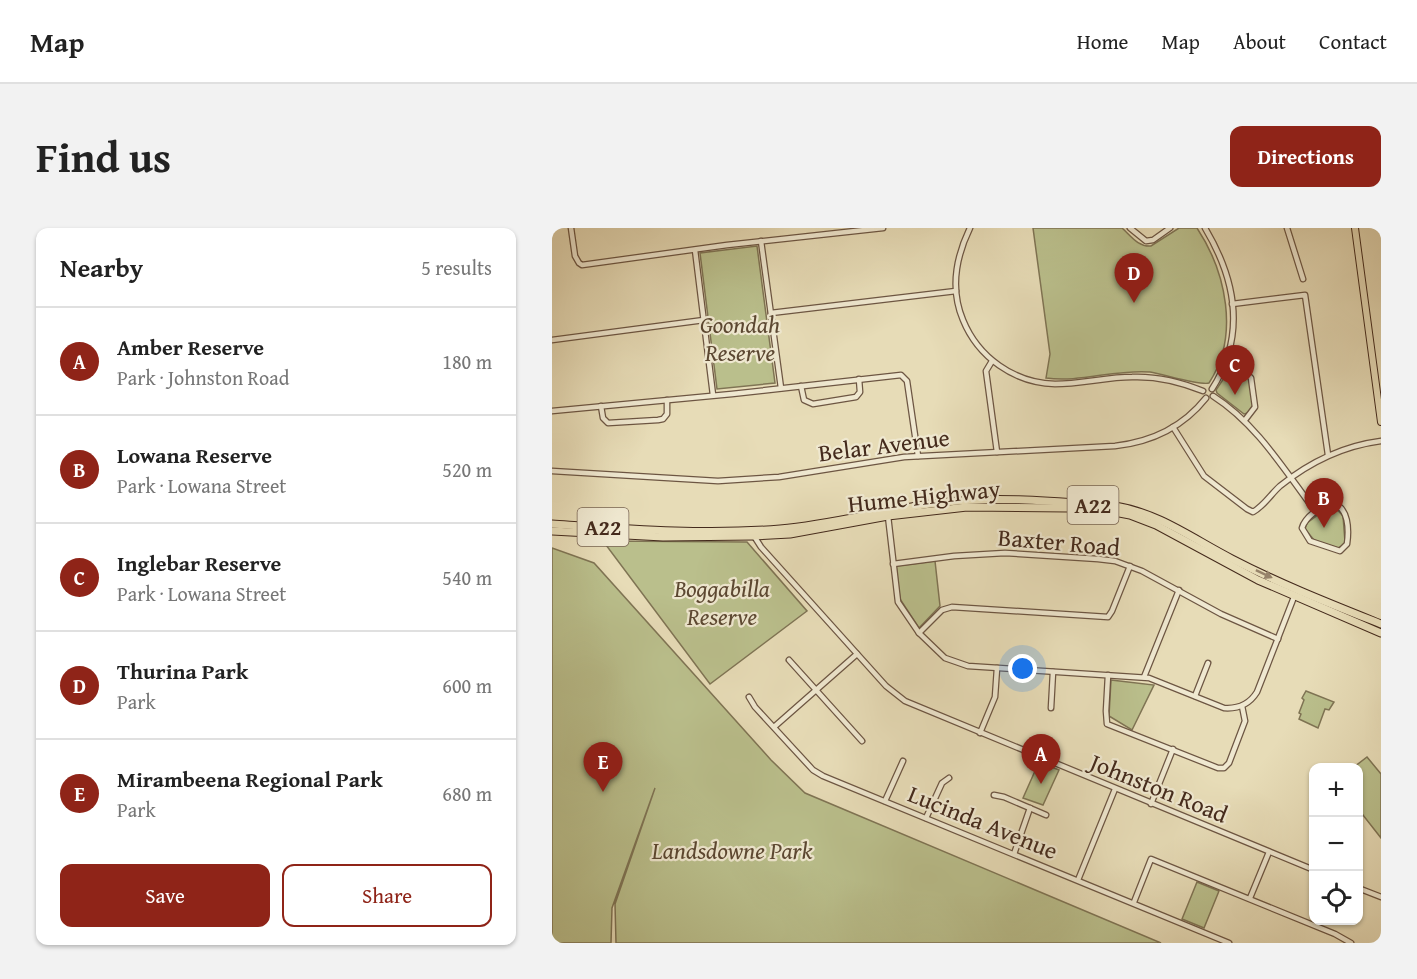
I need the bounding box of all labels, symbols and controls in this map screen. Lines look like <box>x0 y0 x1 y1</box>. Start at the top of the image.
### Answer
text: Map <box>30 21 84 62</box>
text: Home <box>1077 26 1128 57</box>
text: Map <box>1161 26 1200 57</box>
text: About <box>1233 26 1286 57</box>
text: Contact <box>1319 26 1387 57</box>
text: Find us <box>36 126 171 187</box>
button: Directions <box>1230 126 1381 187</box>
text: Nearby <box>60 248 143 287</box>
text: 5 results <box>421 253 492 282</box>
pin: D <box>1114 254 1154 303</box>
park label: Goondah Reserve <box>700 307 780 370</box>
text: Amber Reserve <box>117 331 264 363</box>
pin: C <box>1216 346 1254 395</box>
text: A <box>73 347 86 376</box>
text: 180 m <box>442 347 492 376</box>
text: Park · Johnston Road <box>117 363 289 392</box>
street label: Belar Avenue <box>816 420 952 470</box>
text: Lowana Reserve <box>117 439 272 471</box>
text: B <box>73 455 86 484</box>
text: 520 m <box>442 455 492 484</box>
text: Park · Lowana Street <box>117 471 286 500</box>
street label: Hume Highway <box>846 471 1002 521</box>
pin: B <box>1304 478 1344 528</box>
road number: A22 <box>1068 486 1118 524</box>
road number: A22 <box>578 508 628 546</box>
street label: Baxter Road <box>997 519 1122 565</box>
text: Inglebar Reserve <box>117 547 281 579</box>
text: C <box>74 563 85 592</box>
text: 540 m <box>442 563 492 592</box>
one-way arrow <box>1255 569 1272 578</box>
park label: Boggabilla Reserve <box>673 571 770 634</box>
text: Park · Lowana Street <box>117 579 286 608</box>
your location <box>1008 654 1037 683</box>
text: Thurina Park <box>117 655 248 687</box>
text: D <box>73 671 86 700</box>
text: 600 m <box>442 671 492 700</box>
text: Park <box>117 687 156 716</box>
pin: A <box>1022 734 1060 784</box>
pin: E <box>584 742 622 792</box>
street label: Johnston Road <box>1082 743 1233 832</box>
text: Mirambeena Regional Park <box>117 763 383 795</box>
map controls <box>1309 763 1363 925</box>
button: + <box>1309 763 1363 817</box>
street label: Lucinda Avenue <box>903 776 1063 868</box>
text: E <box>74 779 85 808</box>
text: 680 m <box>442 779 492 808</box>
text: Park <box>117 795 156 824</box>
button: − <box>1309 817 1363 871</box>
park label: Landsdowne Park <box>651 833 812 868</box>
button: Save <box>60 864 270 927</box>
button: Share <box>282 864 492 927</box>
button: locate <box>1309 871 1363 925</box>

